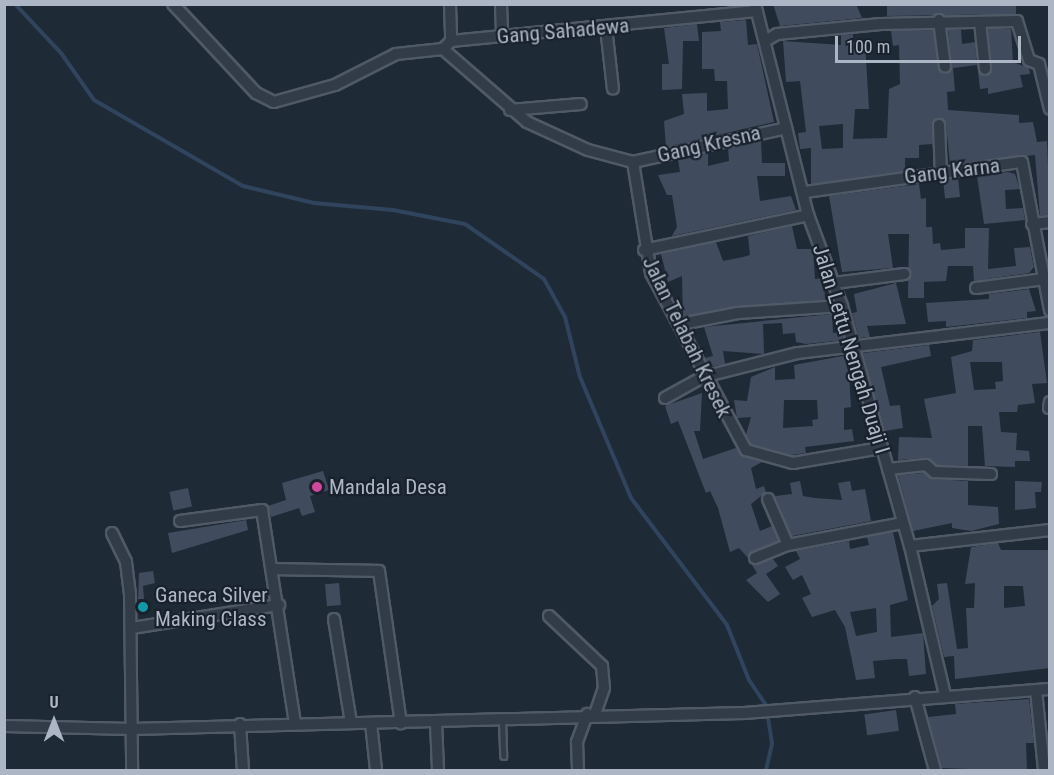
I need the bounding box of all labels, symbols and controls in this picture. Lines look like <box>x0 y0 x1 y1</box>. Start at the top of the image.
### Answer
street label: Gang Sahadewa <box>496 13 630 49</box>
scale bar <box>838 24 1024 62</box>
text: 100 m <box>846 36 890 57</box>
street label: Gang Kresna <box>655 120 763 168</box>
street label: Gang Karna <box>903 153 1001 189</box>
street label: Jalan Lettu Nengah Duaji I <box>807 241 895 457</box>
street label: Jalan Telabah Kresek <box>637 252 737 422</box>
place label: Mandala Desa <box>329 474 447 500</box>
marker: Mandala Desa <box>310 480 324 494</box>
place label: Ganeca Silver Making Class <box>155 582 268 632</box>
marker: Ganeca Silver Making Class <box>136 600 150 614</box>
north arrow <box>24 691 84 751</box>
text: U <box>49 693 59 712</box>

